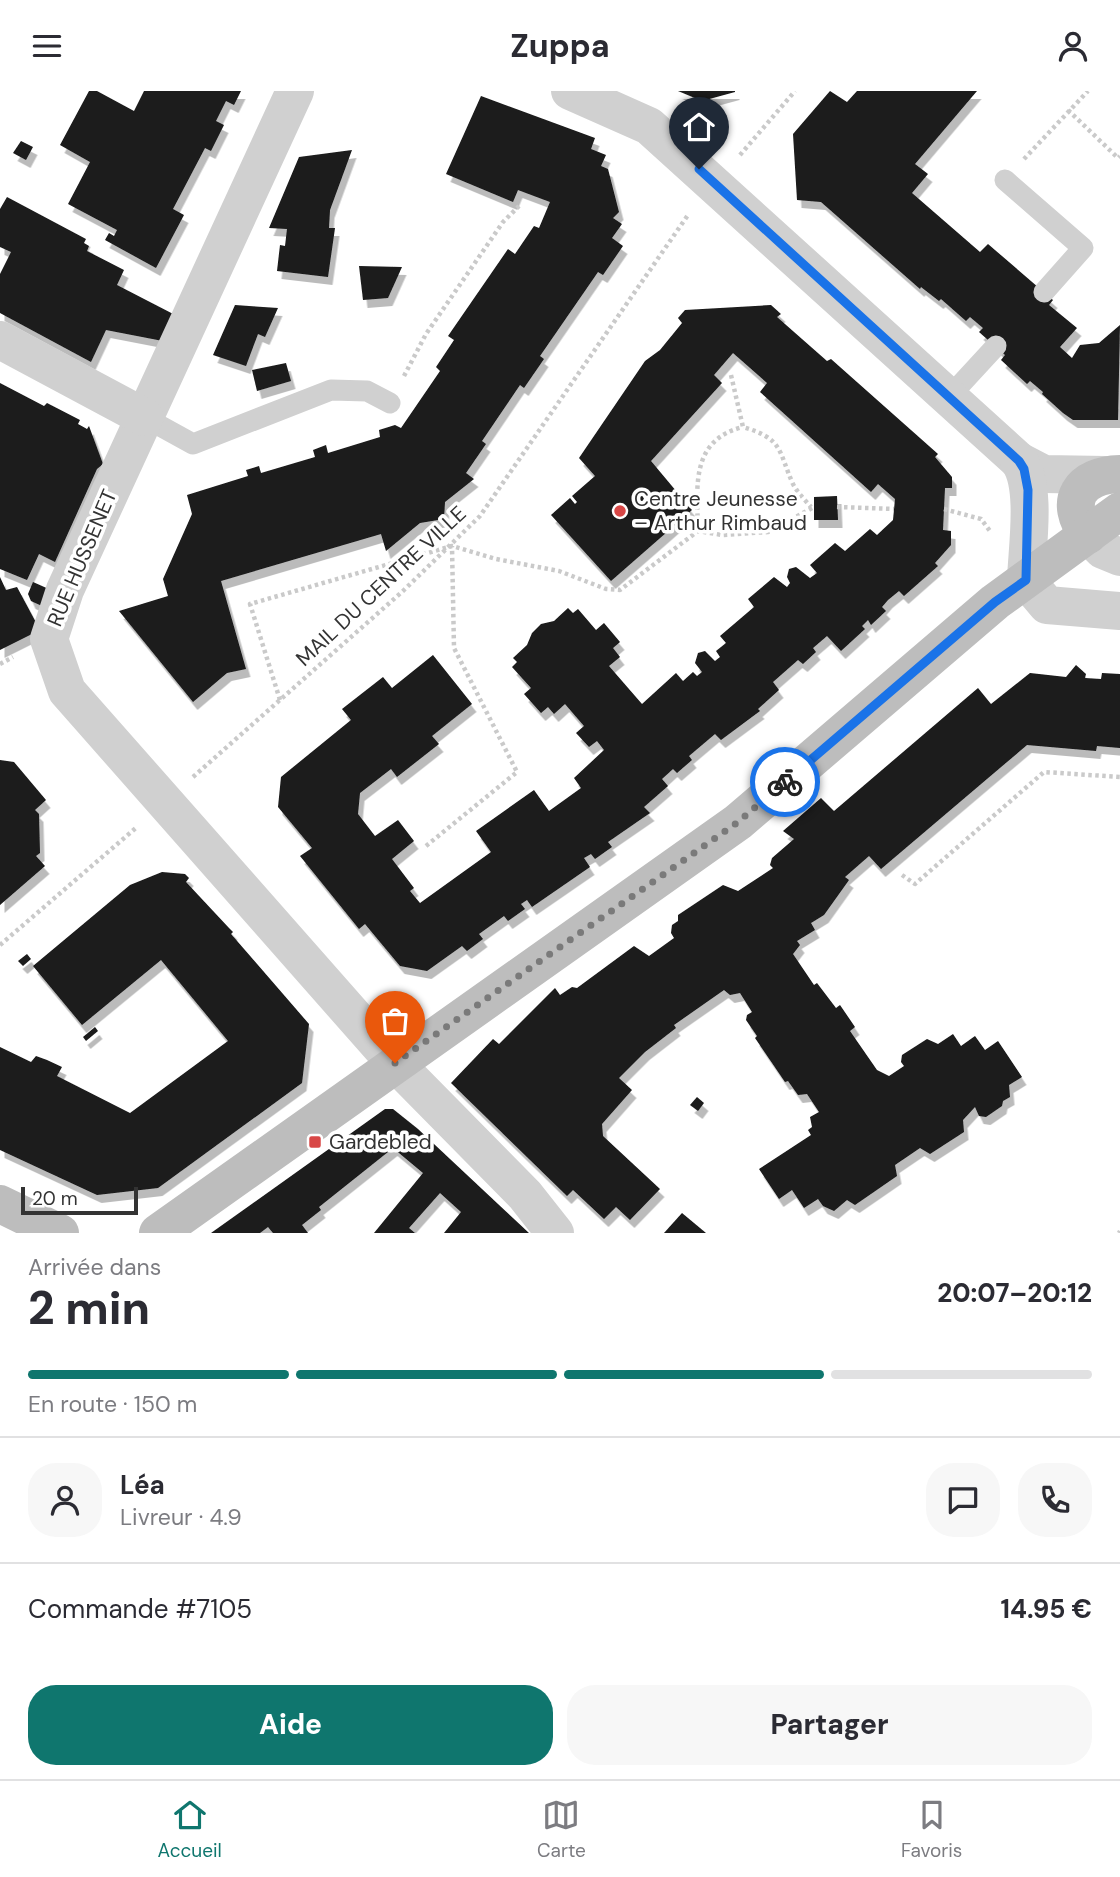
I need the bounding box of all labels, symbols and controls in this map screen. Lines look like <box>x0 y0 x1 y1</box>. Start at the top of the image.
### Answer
text: Zuppa <box>510 25 610 67</box>
icon: menu <box>28 27 66 65</box>
icon: person <box>1054 27 1092 65</box>
pin <box>669 97 729 169</box>
icon: home <box>680 108 718 146</box>
street label: RUE HUSSENET <box>41 485 124 631</box>
place label: Centre Jeunesse – Arthur Rimbaud <box>634 485 807 537</box>
street label: MAIL DU CENTRE VILLE <box>290 500 472 672</box>
marker: Centre Jeunesse – Arthur Rimbaud <box>612 503 628 519</box>
courier <box>750 747 820 817</box>
icon: bike <box>766 763 804 801</box>
pin <box>365 991 425 1063</box>
icon: bag <box>376 1002 414 1040</box>
place label: Gardebled <box>329 1128 432 1156</box>
marker: Gardebled <box>307 1134 323 1150</box>
scale bar <box>21 1184 138 1216</box>
text: 20 m <box>32 1186 78 1211</box>
text: Arrivée dans <box>28 1252 161 1282</box>
text: 20:07–20:12 <box>937 1276 1092 1310</box>
text: 2 min <box>28 1278 150 1338</box>
text: En route · 150 m <box>28 1389 197 1419</box>
button: person <box>28 1463 102 1537</box>
button: chat <box>926 1463 1000 1537</box>
button: phone <box>1018 1463 1092 1537</box>
text: Léa <box>120 1468 165 1502</box>
text: Livreur · 4.9 <box>120 1502 242 1532</box>
text: Commande #7105 <box>28 1592 252 1626</box>
text: 14.95 € <box>1001 1592 1092 1626</box>
button: Aide <box>28 1685 553 1765</box>
button: Partager <box>567 1685 1092 1765</box>
tab: Accueil <box>158 1796 222 1863</box>
tab: Carte <box>537 1796 586 1863</box>
tab: Favoris <box>901 1796 962 1863</box>

